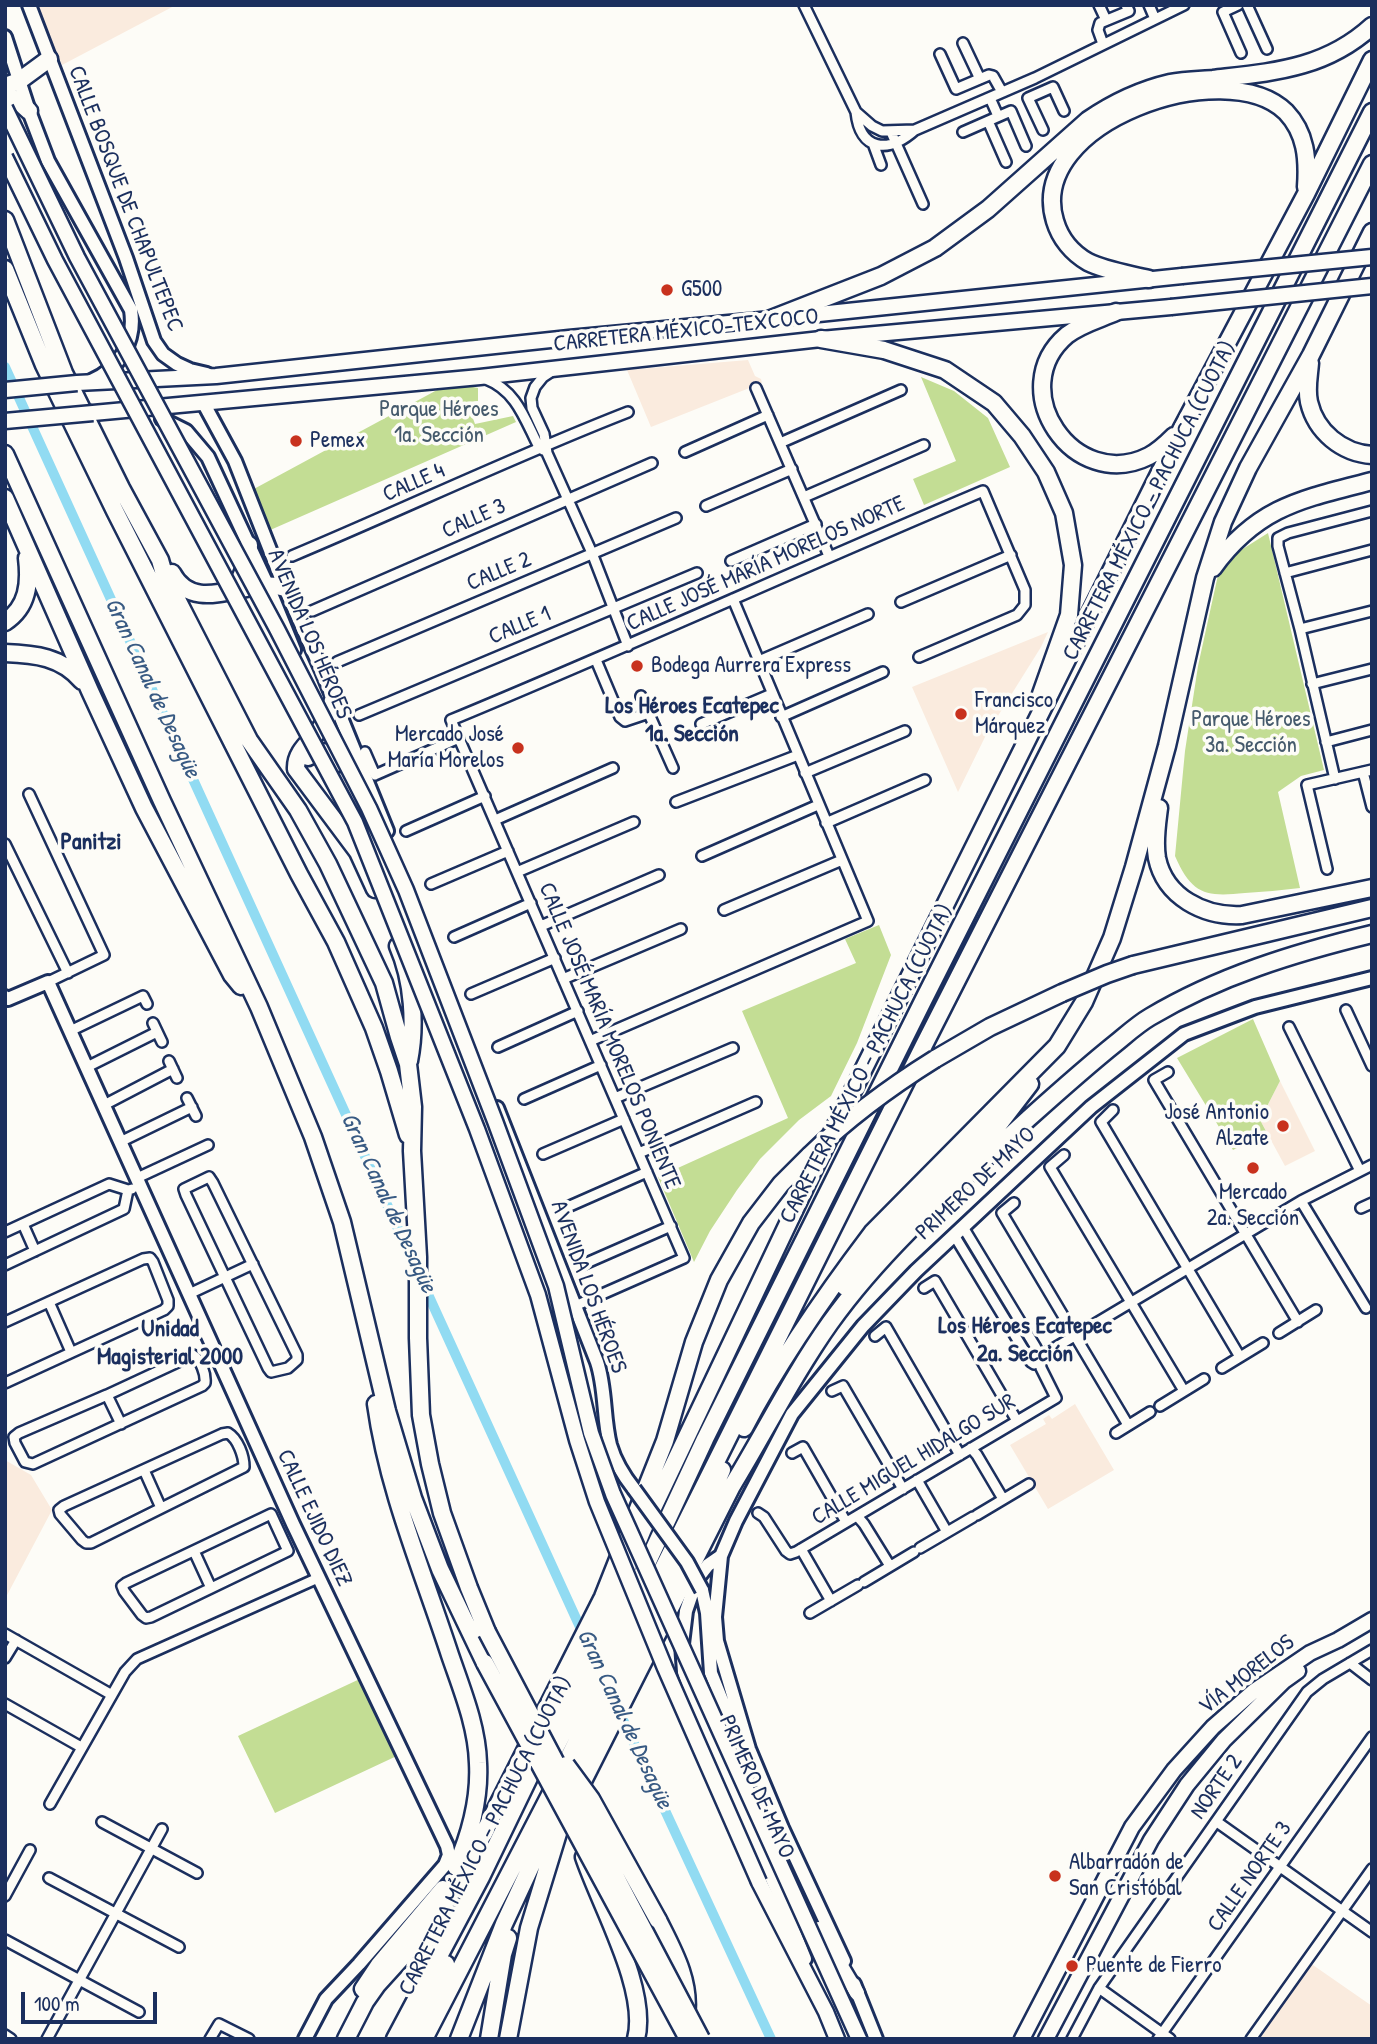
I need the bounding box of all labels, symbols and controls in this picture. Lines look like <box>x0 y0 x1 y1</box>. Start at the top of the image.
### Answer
street label: CALLE BOSQUE DE CHAPULTEPEC <box>61 62 189 336</box>
place label: G500 <box>681 276 722 304</box>
marker: G500 <box>659 282 675 298</box>
street label: CARRETERA MÉXICO-TEXCOCO <box>552 303 820 359</box>
street label: CARRETERA MÉXICO - PACHUCA (CUOTA) <box>1057 337 1243 665</box>
park label: Parque Héroes 1a. Sección <box>379 396 499 450</box>
place label: Pemex <box>310 427 365 455</box>
marker: Pemex <box>288 433 304 449</box>
street label: CALLE 4 <box>379 457 449 509</box>
street label: CALLE JOSÉ MARÍA MORELOS NORTE <box>623 490 909 638</box>
street label: CALLE 3 <box>438 493 510 545</box>
street label: AVENIDA LOS HÉROES <box>261 545 357 723</box>
street label: CALLE 2 <box>463 546 535 598</box>
water label: Gran Canal de Desagüe <box>98 593 206 783</box>
street label: CALLE 1 <box>485 601 555 651</box>
place label: Bodega Aurrera Express <box>651 652 851 680</box>
marker: Bodega Aurrera Express <box>629 658 645 674</box>
place label: Francisco Márquez <box>975 687 1053 741</box>
district label: Los Héroes Ecatepec 1a. Sección <box>605 693 779 749</box>
marker: Francisco Márquez <box>953 706 969 722</box>
park label: Parque Héroes 3a. Sección <box>1191 706 1311 760</box>
place label: Mercado José María Morelos <box>388 721 504 775</box>
marker: Mercado José María Morelos <box>510 740 526 756</box>
district label: Panitzi <box>60 829 122 857</box>
street label: CALLE JOSÉ MARÍA MORELOS PONIENTE <box>532 879 686 1193</box>
street label: CARRETERA MÉXICO - PACHUCA (CUOTA) <box>774 900 960 1228</box>
place label: José Antonio Alzate <box>1164 1099 1269 1153</box>
water label: Gran Canal de Desagüe <box>334 1108 442 1298</box>
marker: José Antonio Alzate <box>1275 1118 1291 1134</box>
street label: PRIMERO DE MAYO <box>910 1122 1042 1246</box>
marker: Mercado 2a. Sección <box>1245 1160 1261 1176</box>
place label: Mercado 2a. Sección <box>1207 1179 1299 1233</box>
street label: AVENIDA LOS HÉROES <box>544 1197 632 1377</box>
district label: Los Héroes Ecatepec 2a. Sección <box>938 1313 1112 1369</box>
district label: Unidad Magisterial 2000 <box>97 1316 243 1372</box>
street label: CALLE MIGUEL HIDALGO SUR <box>807 1388 1021 1532</box>
street label: CALLE EJIDO DIEZ <box>270 1445 358 1591</box>
water label: Gran Canal de Desagüe <box>570 1624 678 1814</box>
street label: VÍA MORELOS <box>1194 1629 1300 1721</box>
street label: CARRETERA MÉXICO - PACHUCA (CUOTA) <box>393 1672 579 2000</box>
street label: PRIMERO DE MAYO <box>712 1711 800 1863</box>
street label: NORTE 2 <box>1185 1749 1249 1825</box>
street label: CALLE NORTE 3 <box>1202 1817 1298 1937</box>
place label: Albarradón de San Cristóbal <box>1069 1849 1184 1903</box>
marker: Albarradón de San Cristóbal <box>1047 1868 1063 1884</box>
place label: Puente de Fierro <box>1086 1952 1221 1980</box>
marker: Puente de Fierro <box>1064 1958 1080 1974</box>
scale bar <box>24 1978 161 2022</box>
text: 100 m <box>34 1989 80 2018</box>

